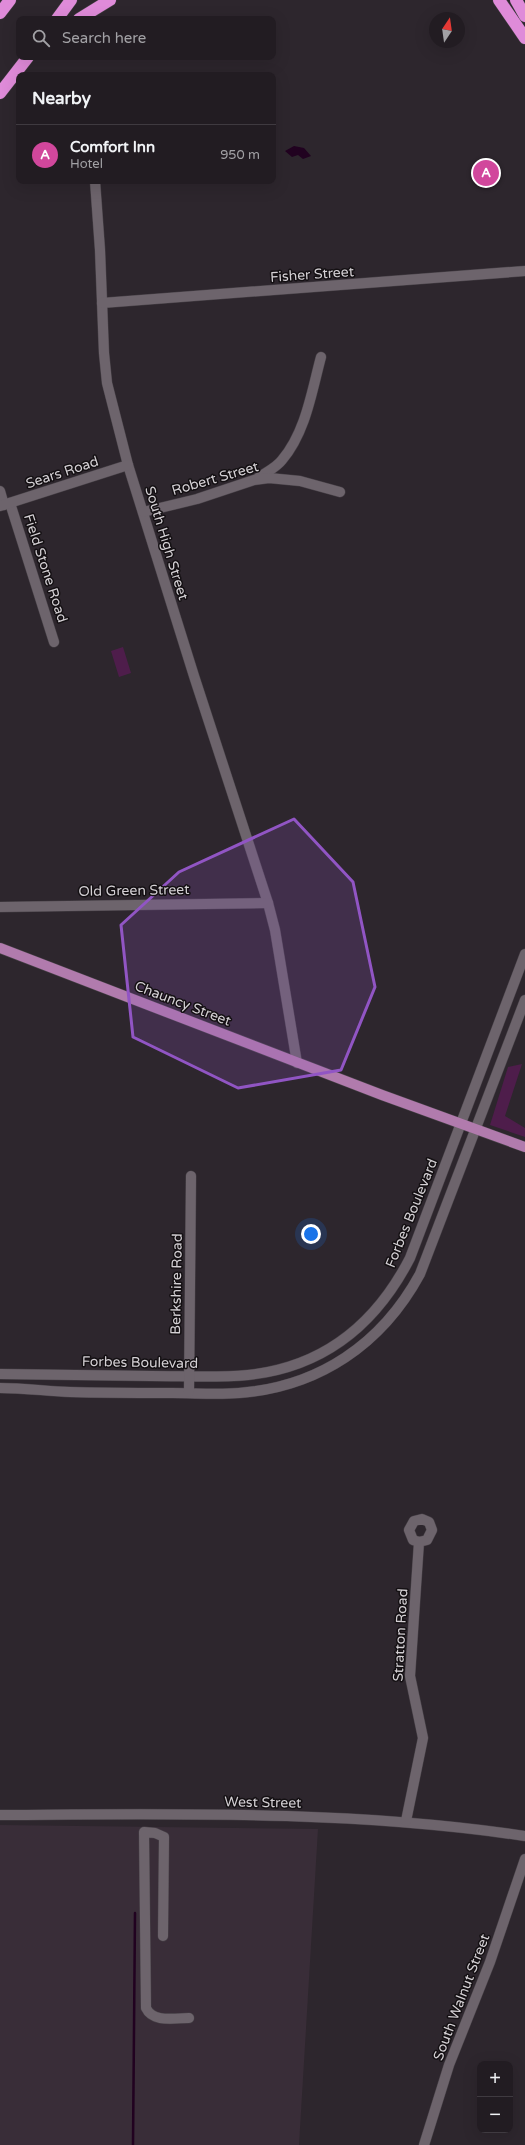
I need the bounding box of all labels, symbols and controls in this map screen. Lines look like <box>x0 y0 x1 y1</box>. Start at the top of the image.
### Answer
north arrow <box>429 12 465 48</box>
search box <box>16 16 276 60</box>
icon: search <box>30 27 52 49</box>
text: Search here <box>62 29 146 47</box>
text: Nearby <box>32 88 91 109</box>
text: Comfort Inn <box>70 138 155 156</box>
text: A <box>40 147 50 163</box>
text: 950 m <box>220 147 260 163</box>
text: Hotel <box>70 156 103 172</box>
pin: A <box>473 158 499 188</box>
street label: Fisher Street <box>270 263 355 286</box>
street label: Sears Road <box>24 453 101 492</box>
street label: Robert Street <box>170 458 261 499</box>
street label: South High Street <box>141 484 192 603</box>
street label: Field Stone Road <box>20 512 71 625</box>
street label: Old Green Street <box>78 881 190 900</box>
street label: Chauncy Street <box>132 977 234 1030</box>
street label: Forbes Boulevard <box>382 1156 441 1270</box>
your location <box>301 1224 321 1244</box>
street label: Berkshire Road <box>167 1233 186 1335</box>
street label: Forbes Boulevard <box>82 1353 198 1372</box>
street label: Stratton Road <box>390 1588 411 1682</box>
street label: West Street <box>224 1793 302 1812</box>
street label: South Walnut Street <box>429 1931 494 2063</box>
map controls <box>477 2061 513 2133</box>
button: + <box>477 2061 513 2097</box>
button: − <box>477 2097 513 2133</box>

